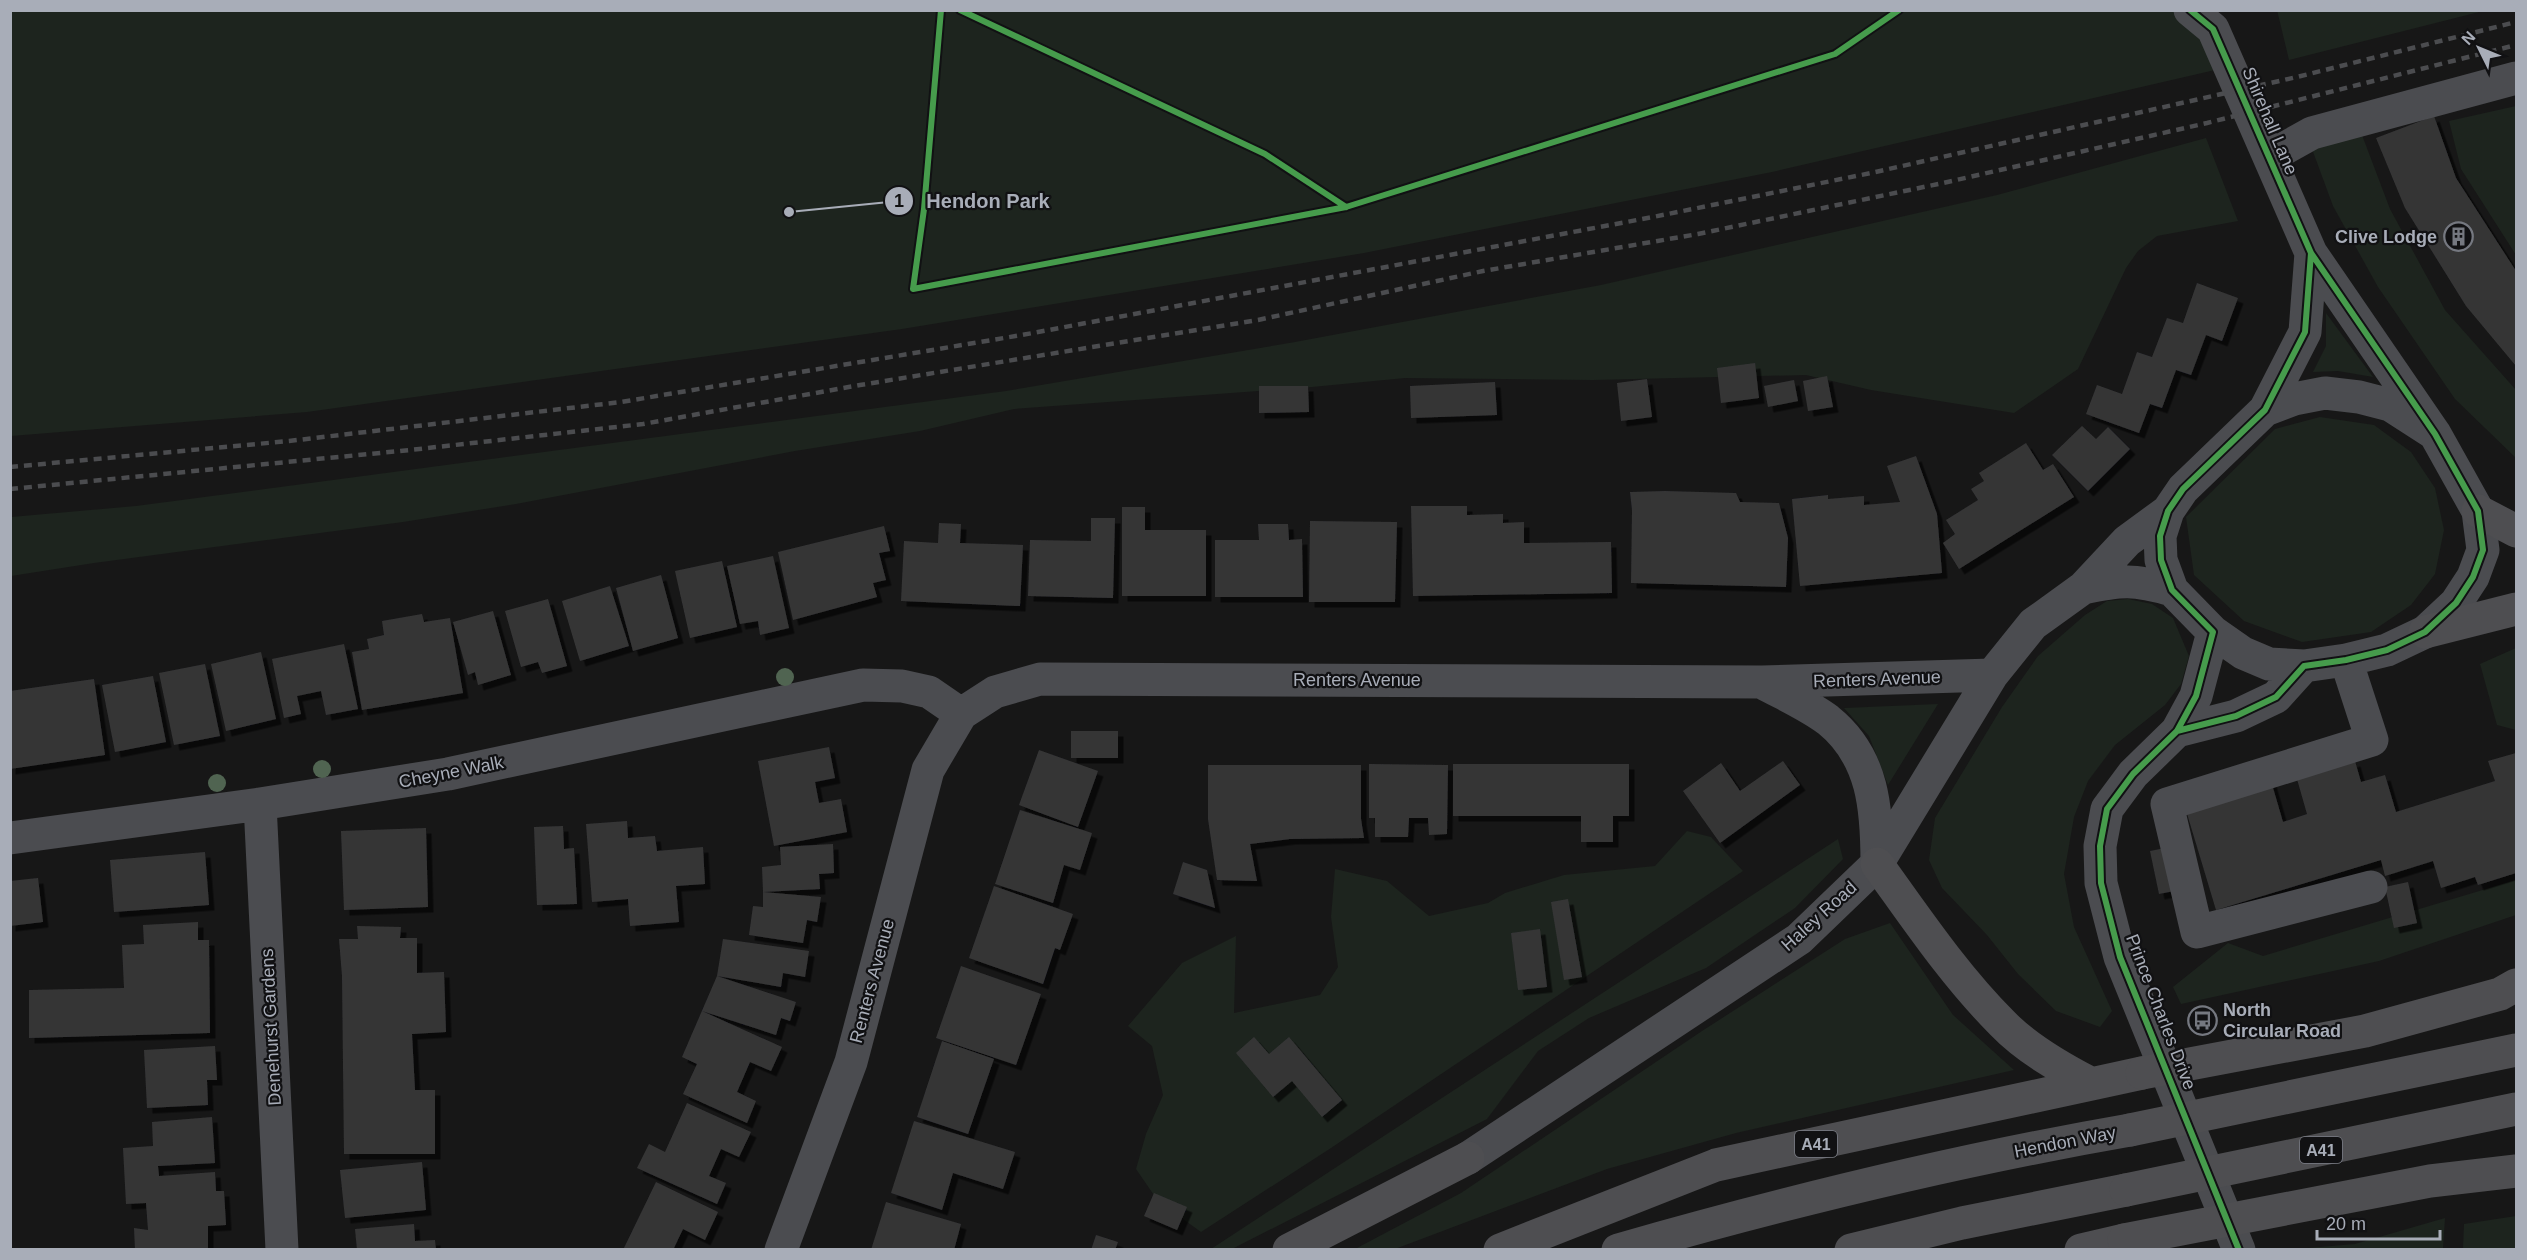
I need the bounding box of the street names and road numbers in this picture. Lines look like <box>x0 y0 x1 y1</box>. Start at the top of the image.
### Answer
street label: Shirehall Lane <box>2238 64 2302 178</box>
street label: Renters Avenue <box>1813 667 1941 691</box>
street label: Renters Avenue <box>1293 670 1421 690</box>
street label: Cheyne Walk <box>397 752 506 792</box>
street label: Haley Road <box>1777 877 1861 955</box>
street label: Renters Avenue <box>846 917 898 1045</box>
street label: Prince Charles Drive <box>2122 931 2200 1093</box>
street label: Denehurst Gardens <box>257 948 285 1106</box>
street label: Hendon Way <box>2012 1122 2118 1162</box>
road number: A41 <box>1795 1131 1837 1157</box>
road number: A41 <box>2300 1137 2342 1163</box>

